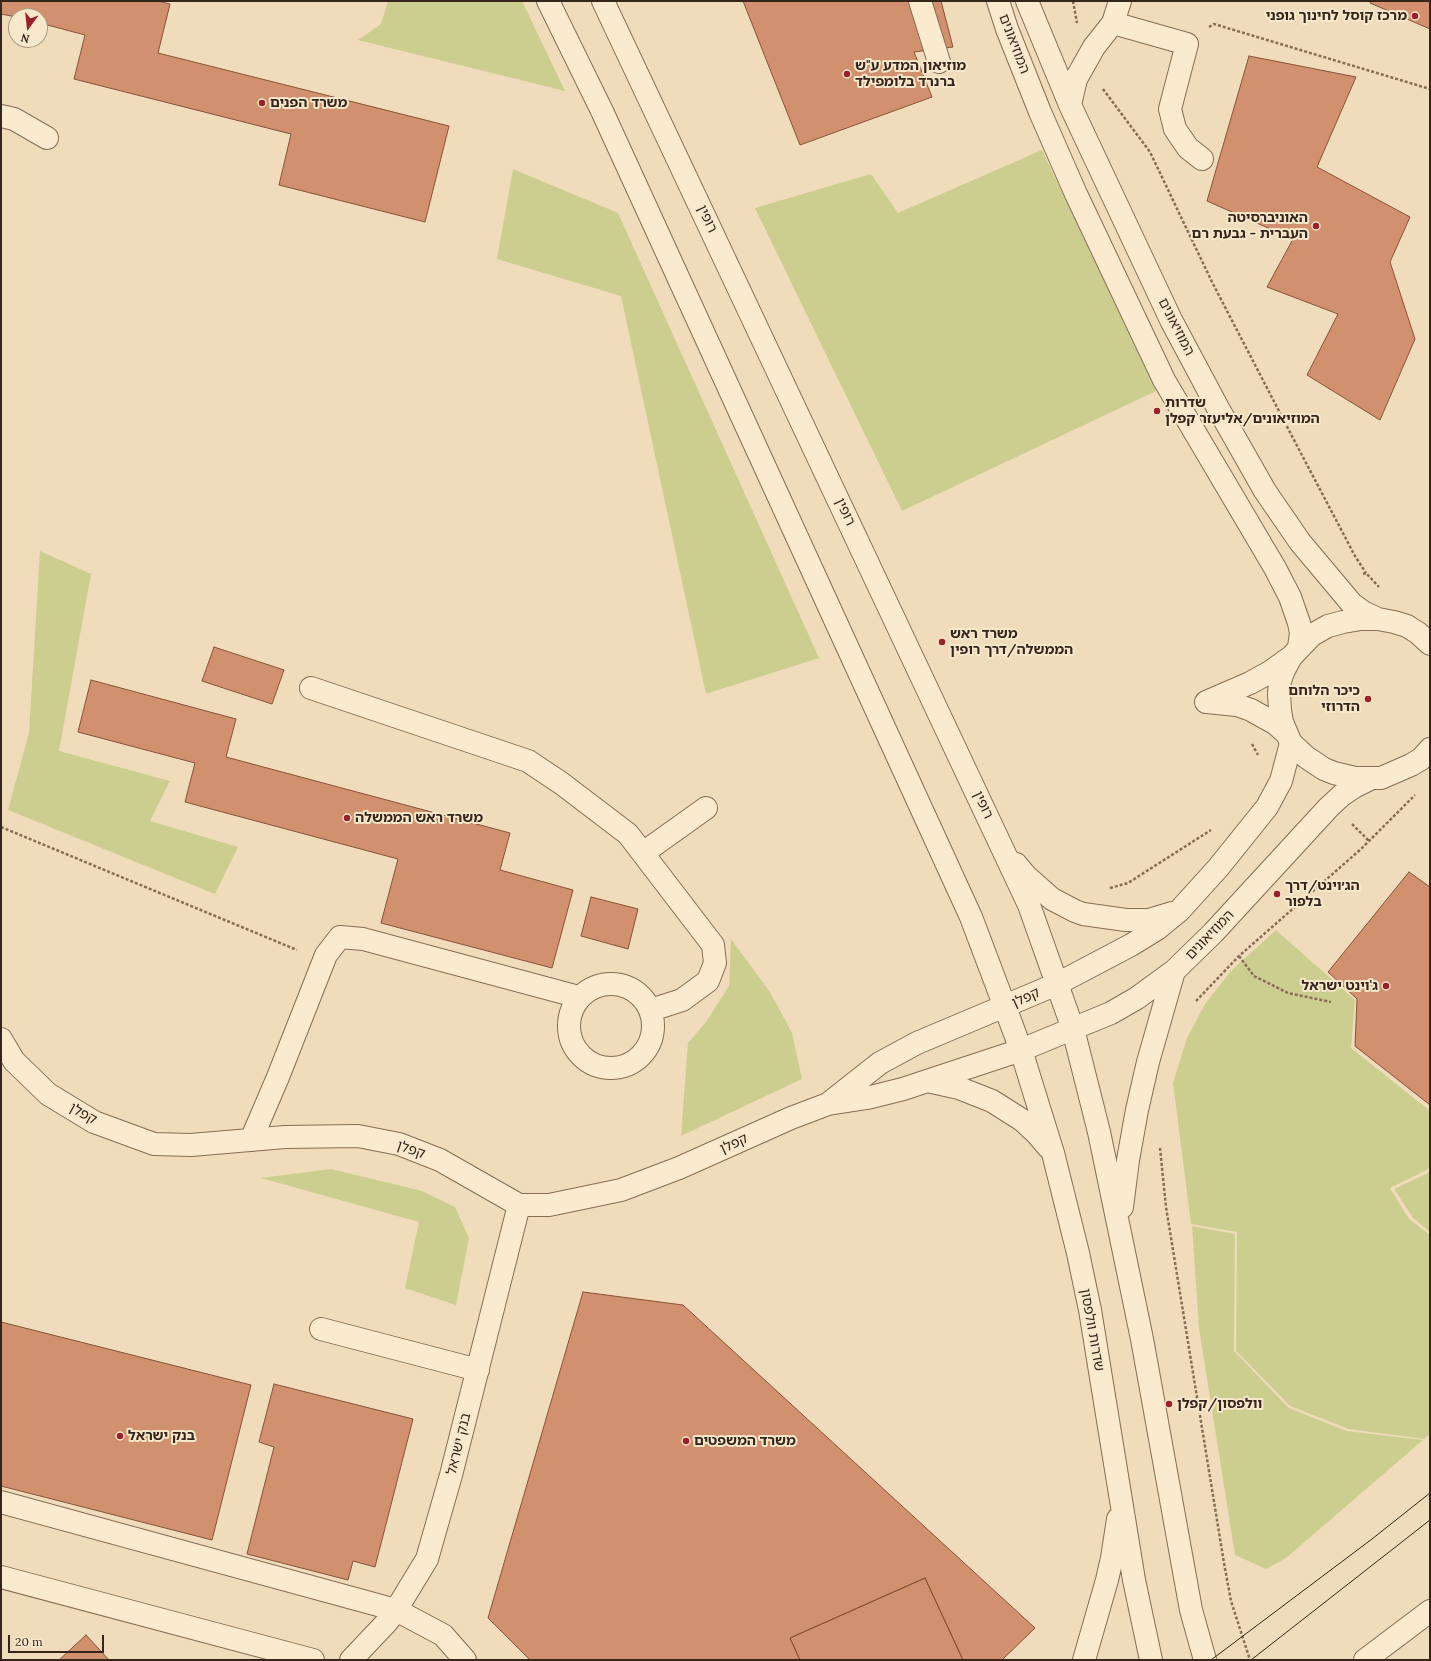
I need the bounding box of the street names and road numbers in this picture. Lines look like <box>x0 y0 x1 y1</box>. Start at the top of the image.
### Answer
street label: המוזיאונים <box>995 12 1033 76</box>
street label: רופין <box>693 203 721 235</box>
street label: המוזיאונים <box>1154 295 1198 359</box>
street label: רופין <box>831 496 859 528</box>
street label: רופין <box>969 789 997 821</box>
street label: המוזיאונים <box>1182 907 1238 963</box>
street label: קפלן <box>1009 984 1043 1012</box>
street label: קפלן <box>66 1100 100 1128</box>
street label: קפלן <box>717 1130 751 1158</box>
street label: קפלן <box>395 1137 427 1163</box>
street label: שדרות וולפסון <box>1076 1287 1108 1373</box>
street label: בנק ישראל <box>443 1411 475 1477</box>

